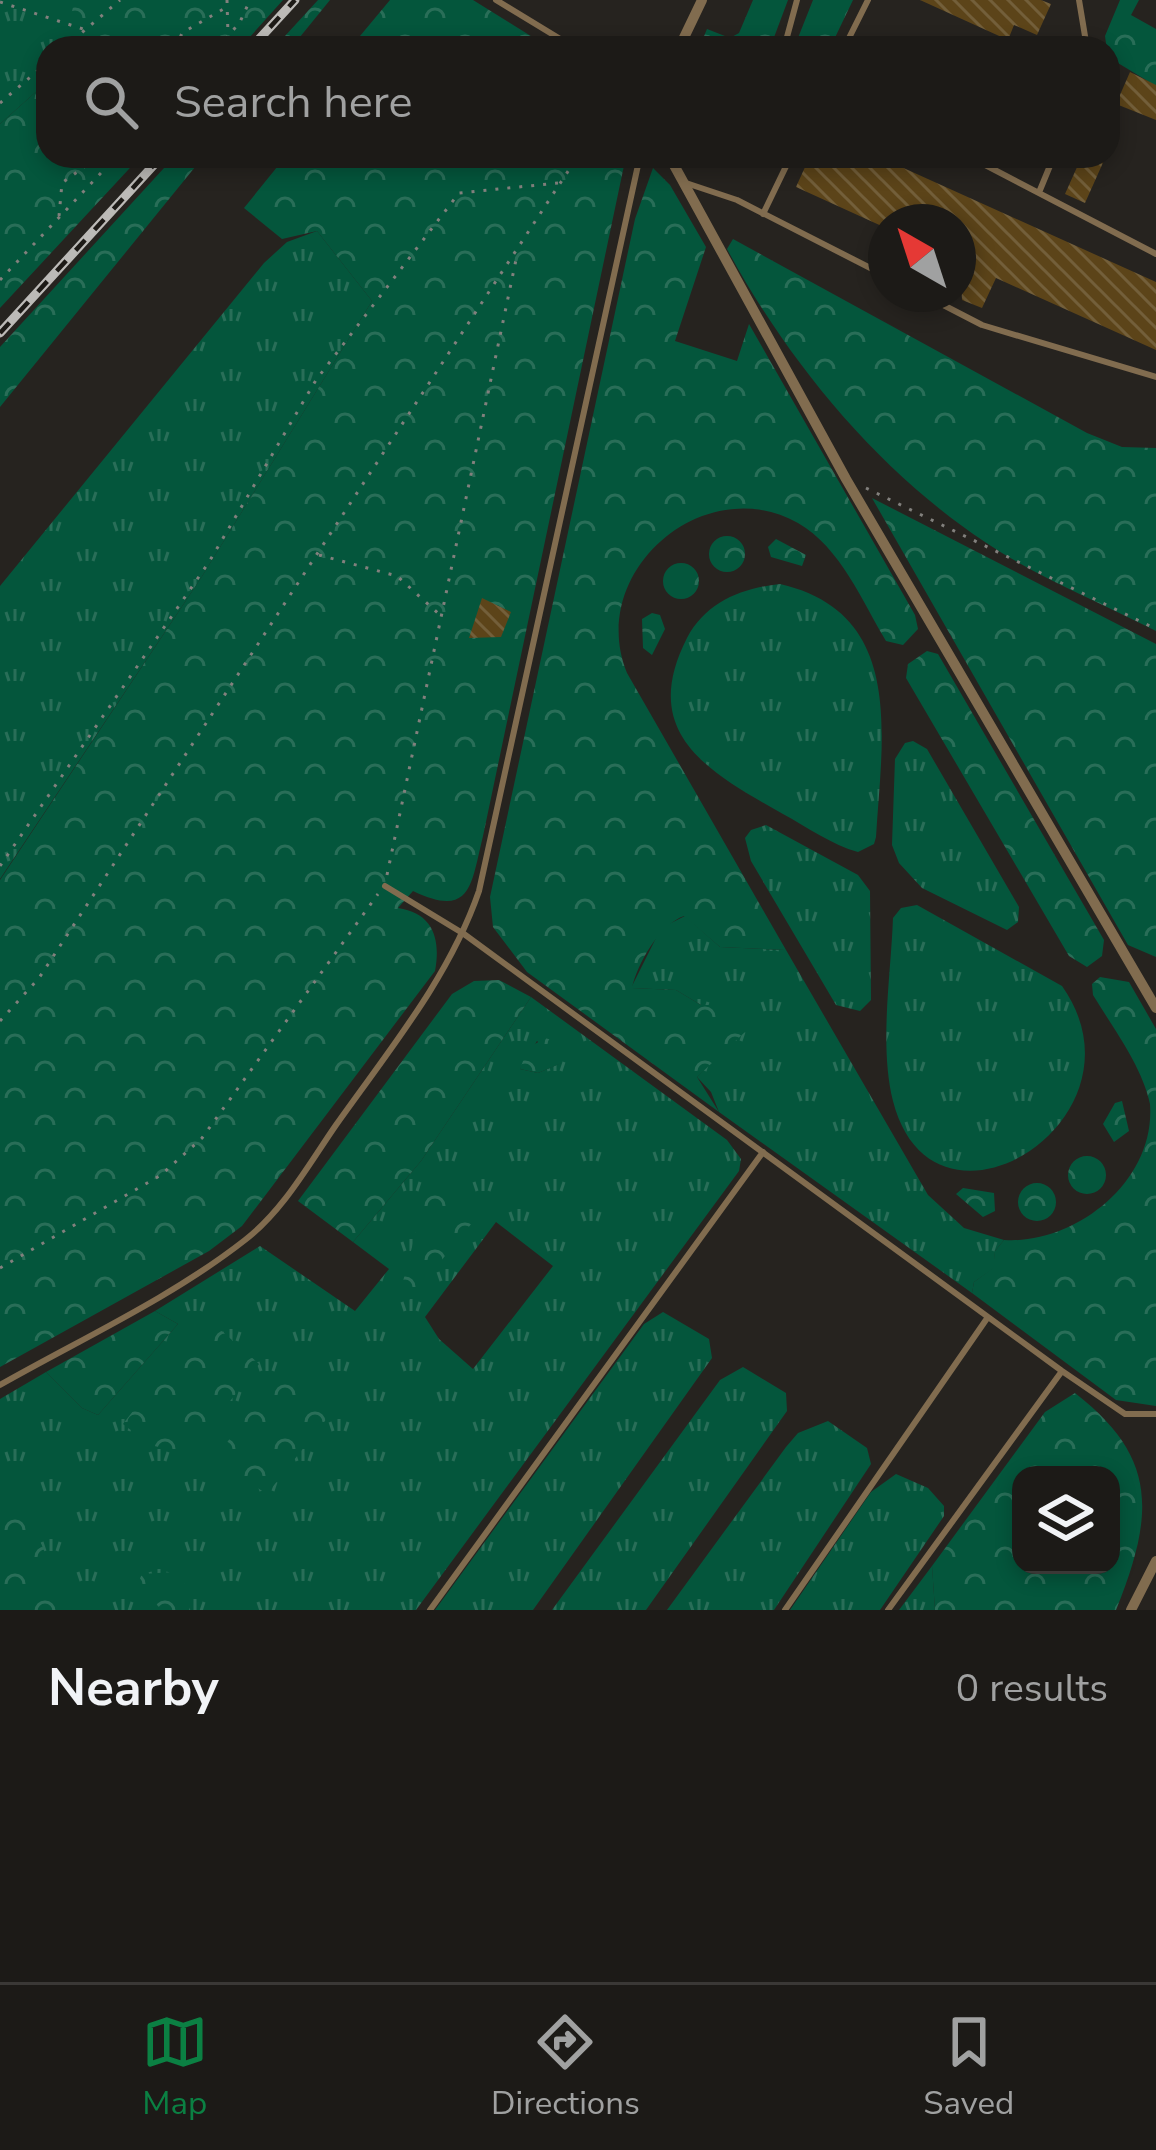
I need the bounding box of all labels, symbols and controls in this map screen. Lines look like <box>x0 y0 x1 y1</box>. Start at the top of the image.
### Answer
search box <box>36 36 1120 168</box>
icon: search <box>78 69 144 135</box>
text: Search here <box>174 72 413 133</box>
north arrow <box>868 204 976 312</box>
map controls <box>1012 1466 1120 1574</box>
button: layers <box>1012 1466 1120 1574</box>
text: Nearby <box>48 1653 219 1723</box>
text: 0 results <box>956 1662 1108 1715</box>
tab: Map <box>142 2009 208 2126</box>
tab: Directions <box>491 2009 640 2126</box>
tab: Saved <box>923 2009 1014 2126</box>

